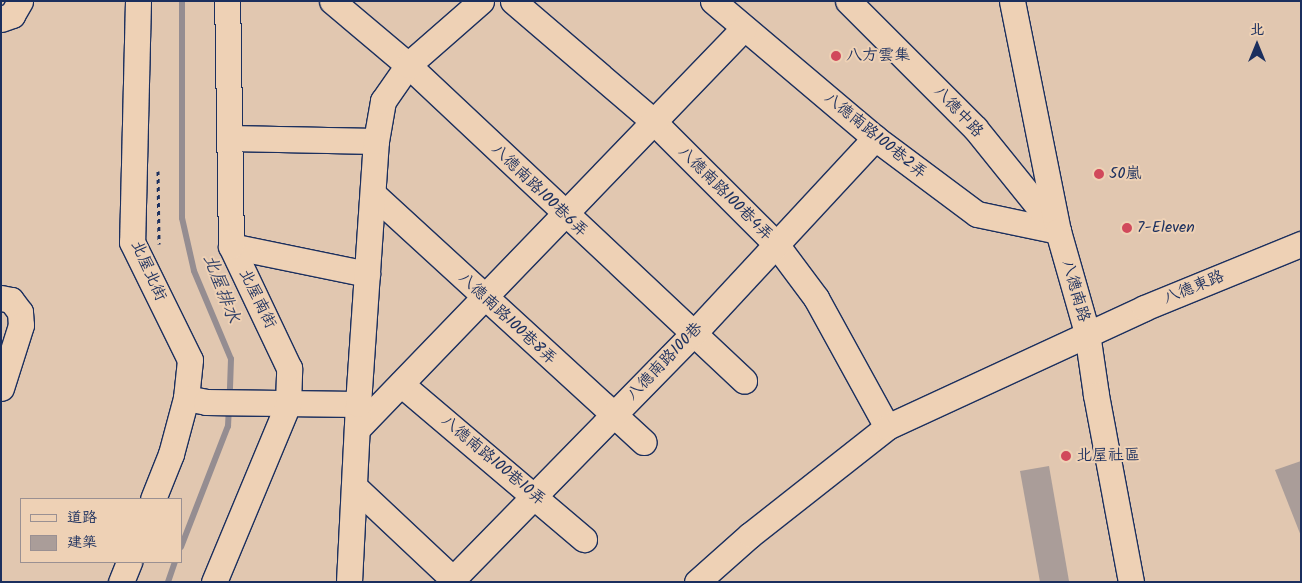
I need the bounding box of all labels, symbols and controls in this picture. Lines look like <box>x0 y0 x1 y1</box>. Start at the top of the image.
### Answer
text: 北 <box>1250 19 1264 41</box>
north arrow <box>1232 20 1282 70</box>
place label: 八方雲集 <box>846 46 910 66</box>
marker: 八方雲集 <box>830 50 842 62</box>
street label: 八德中路 <box>929 82 987 142</box>
street label: 八德南路100巷2弄 <box>820 89 930 183</box>
street label: 八德南路100巷6弄 <box>487 140 591 242</box>
street label: 八德南路100巷4弄 <box>674 143 776 245</box>
place label: 50嵐 <box>1109 164 1142 184</box>
marker: 50嵐 <box>1093 168 1105 180</box>
place label: 7-Eleven <box>1137 218 1195 238</box>
marker: 7-Eleven <box>1121 222 1133 234</box>
street label: 北屋北街 <box>126 238 170 304</box>
water label: 北屋排水 <box>197 252 243 326</box>
street label: 八德南路 <box>1057 258 1093 324</box>
street label: 北屋南街 <box>234 266 280 332</box>
street label: 八德東路 <box>1161 267 1227 309</box>
street label: 八德南路100巷8弄 <box>454 269 560 369</box>
street label: 八德南路100巷 <box>623 319 707 405</box>
street label: 八德南路100巷10弄 <box>437 412 549 510</box>
place label: 北屋社區 <box>1076 446 1140 466</box>
marker: 北屋社區 <box>1060 450 1072 462</box>
legend <box>20 498 182 563</box>
text: 道路 <box>67 506 97 530</box>
text: 建築 <box>67 531 97 555</box>

